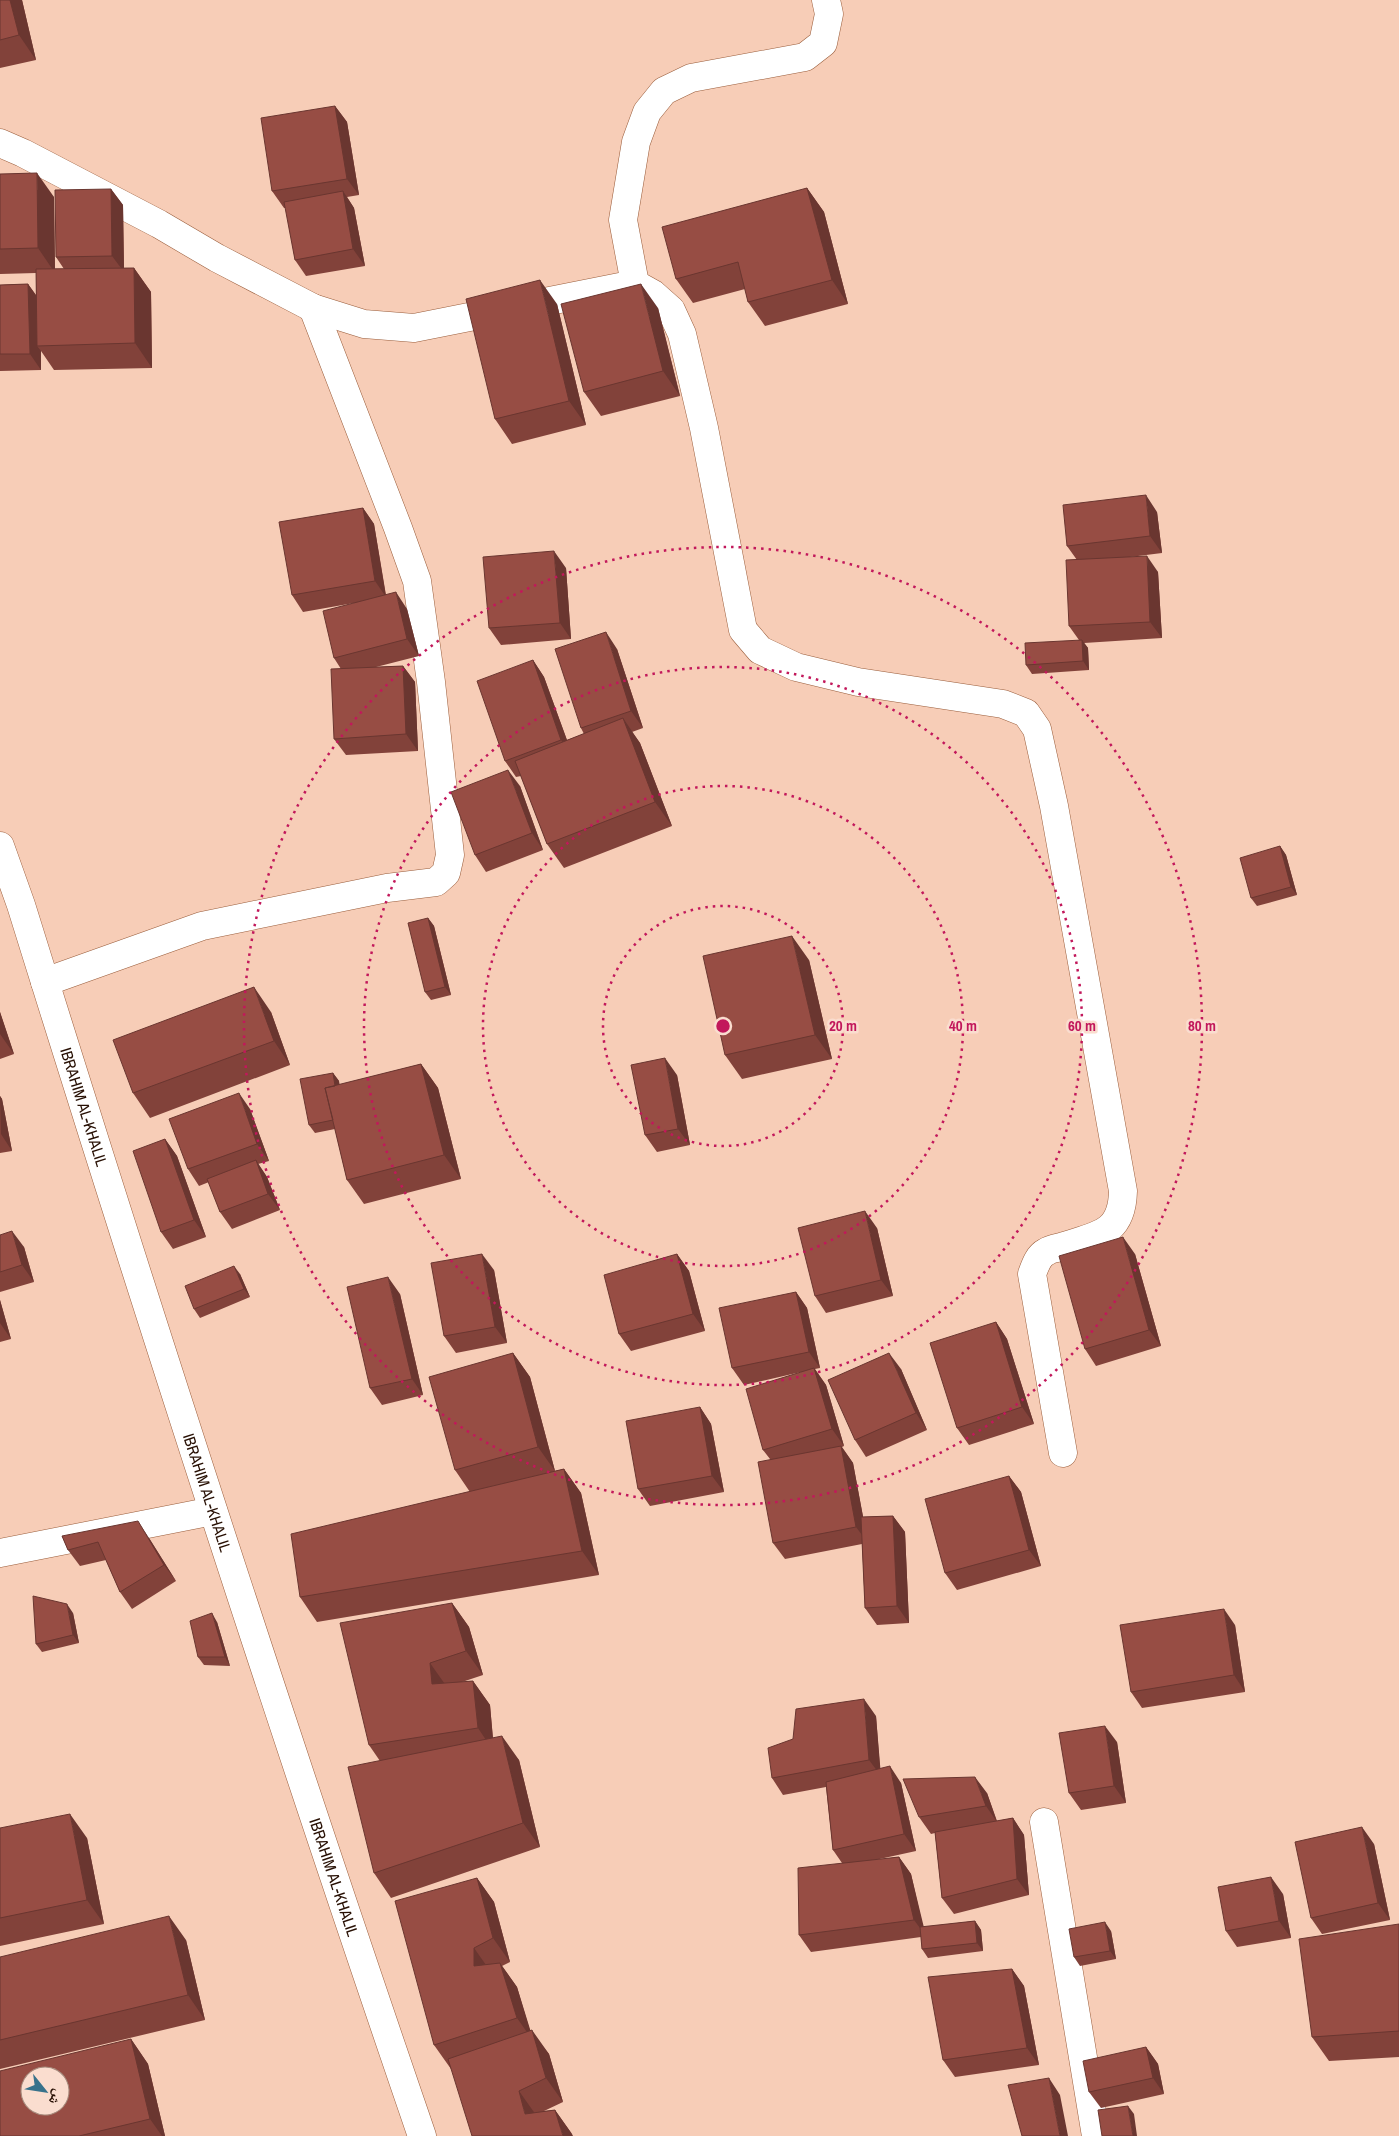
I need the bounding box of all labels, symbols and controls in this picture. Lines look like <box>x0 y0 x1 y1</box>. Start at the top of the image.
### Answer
text: 20 m <box>829 1015 857 1036</box>
text: 40 m <box>949 1015 977 1036</box>
text: 60 m <box>1068 1015 1096 1036</box>
text: 80 m <box>1188 1015 1216 1036</box>
centre of rings <box>714 1017 732 1035</box>
street label: IBRAHIM AL-KHALIL <box>55 1045 113 1170</box>
street label: IBRAHIM AL-KHALIL <box>178 1430 237 1555</box>
street label: IBRAHIM AL-KHALIL <box>304 1815 365 1940</box>
north arrow <box>20 2066 70 2116</box>
text: ش <box>45 2087 68 2109</box>

